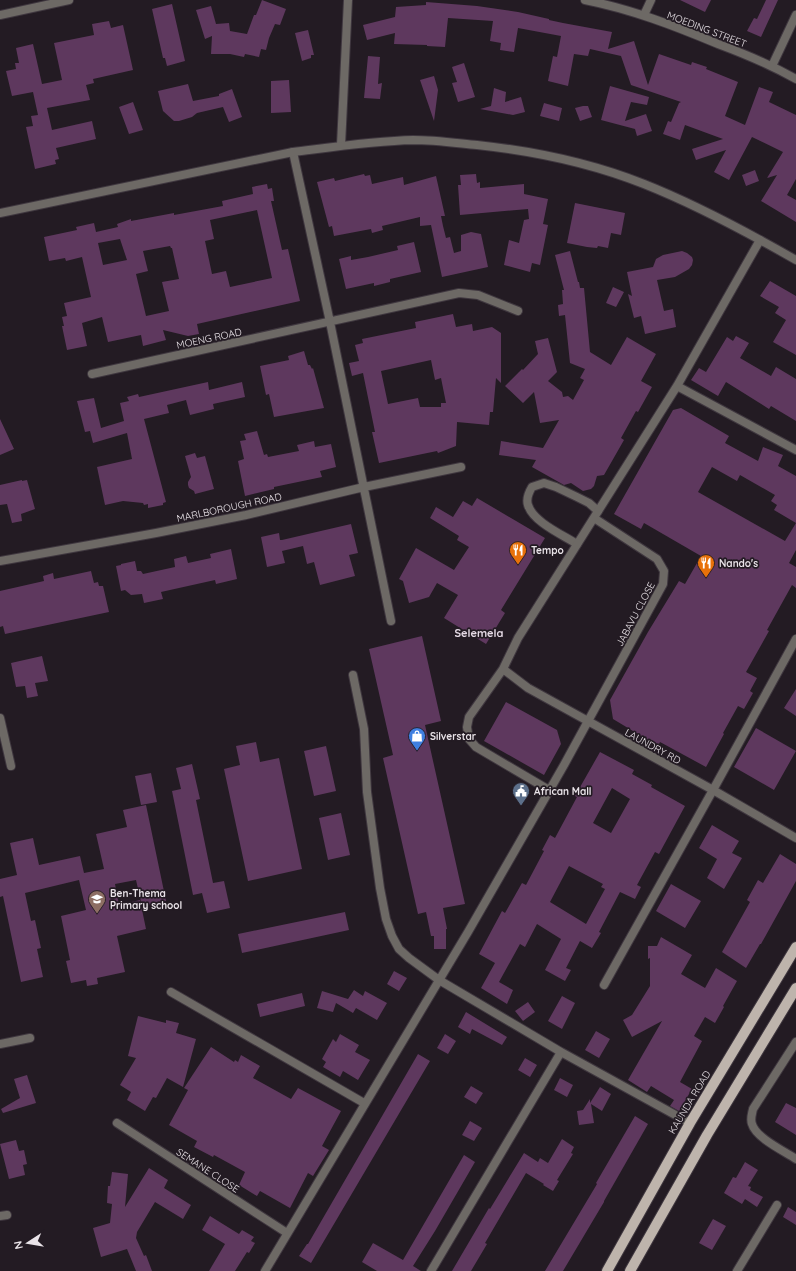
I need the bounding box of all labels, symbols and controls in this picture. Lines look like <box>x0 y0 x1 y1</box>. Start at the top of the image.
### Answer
street label: MOEDING STREET <box>665 8 748 51</box>
street label: MOENG ROAD <box>175 325 243 352</box>
street label: MARLBOROUGH ROAD <box>175 490 283 525</box>
restaurant icon: Tempo <box>508 540 528 565</box>
place label: Tempo <box>531 544 564 557</box>
restaurant icon: Nando's <box>696 553 716 578</box>
place label: Nando's <box>719 557 758 570</box>
street label: JABAVU CLOSE <box>613 579 658 649</box>
district label: Selemela <box>455 626 504 640</box>
shop icon: Silverstar <box>407 726 427 751</box>
street label: LAUNDRY RD <box>622 726 683 767</box>
place label: Silverstar <box>430 730 477 743</box>
public building icon: African Mall <box>511 781 531 806</box>
place label: African Mall <box>534 785 592 798</box>
place label: Ben-Thema Primary school <box>110 887 182 912</box>
school or university icon: Ben-Thema Primary school <box>87 889 107 914</box>
street label: KAUNDA ROAD <box>665 1068 713 1136</box>
street label: SEMANE CLOSE <box>174 1145 242 1196</box>
north arrow <box>8 1223 48 1263</box>
text: N <box>11 1240 26 1250</box>

